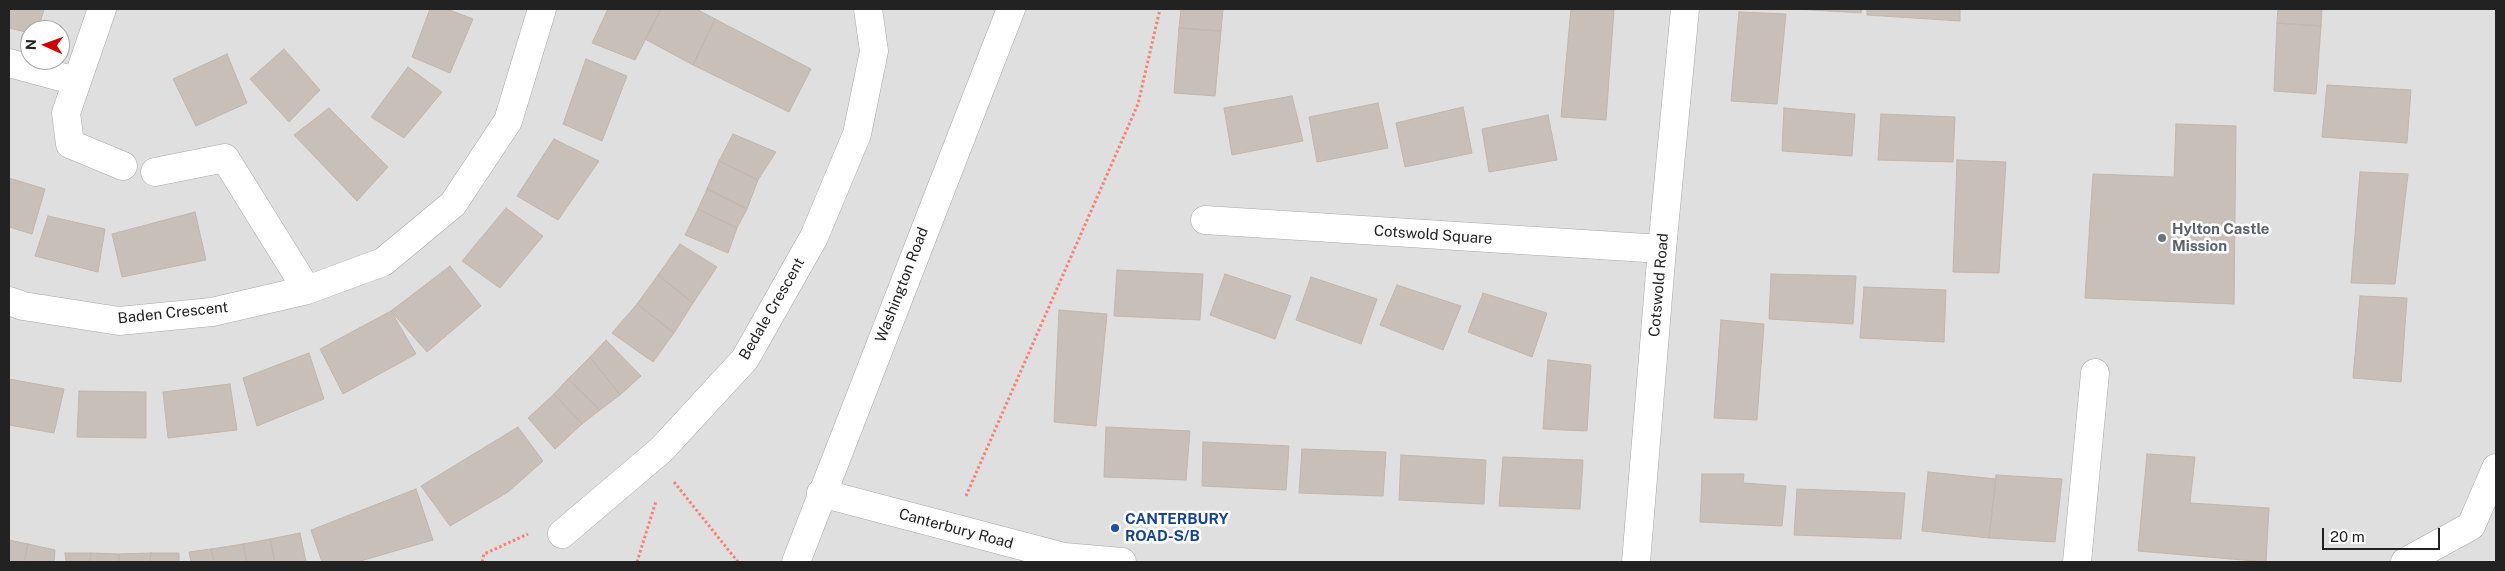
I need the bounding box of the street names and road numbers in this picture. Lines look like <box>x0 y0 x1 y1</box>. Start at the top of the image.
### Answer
street label: Cotswold Square <box>1373 222 1493 248</box>
street label: Washington Road <box>872 225 932 345</box>
street label: Cotswold Road <box>1645 232 1673 338</box>
street label: Bedale Crescent <box>735 255 809 363</box>
street label: Baden Crescent <box>117 298 229 328</box>
street label: Canterbury Road <box>897 505 1015 553</box>

